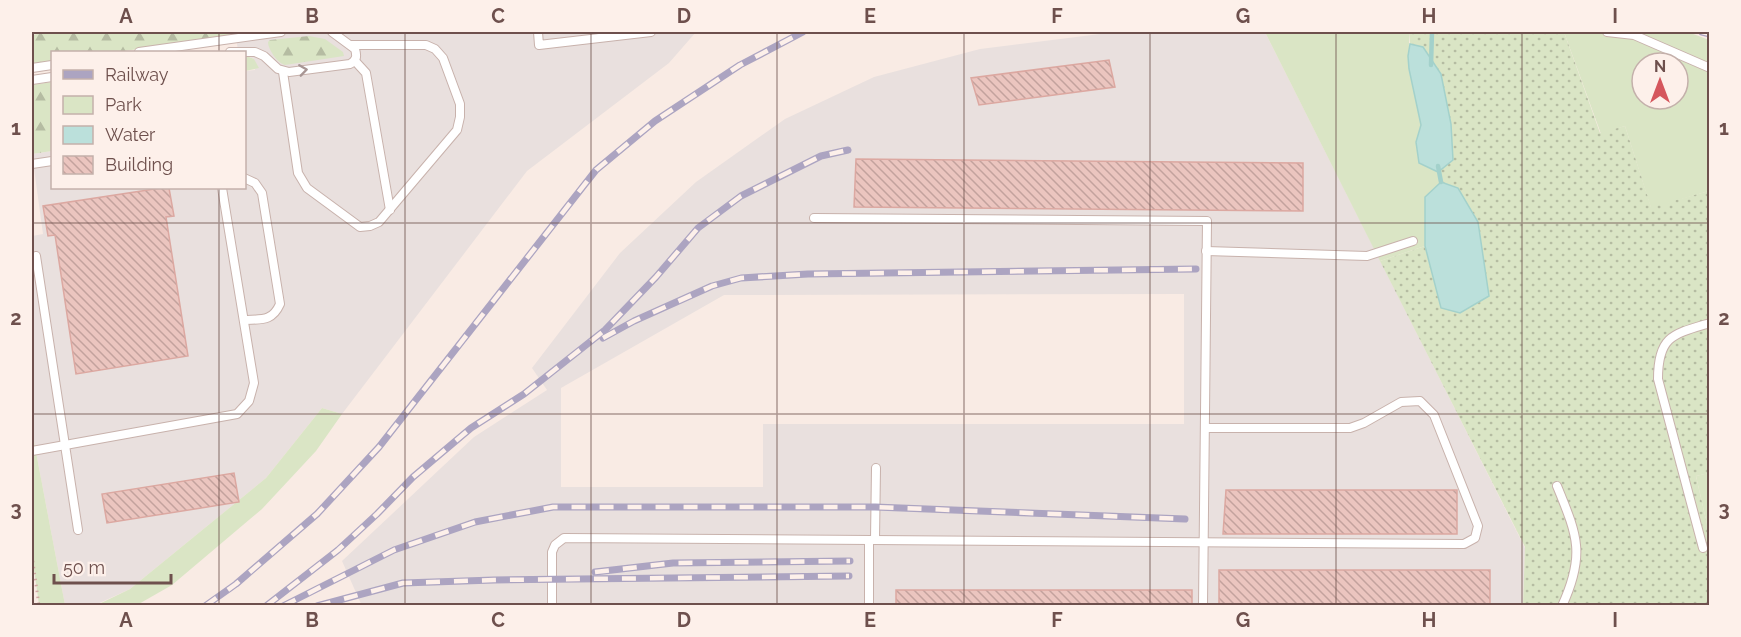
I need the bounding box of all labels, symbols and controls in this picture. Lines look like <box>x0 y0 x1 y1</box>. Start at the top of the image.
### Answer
text: A <box>119 4 133 28</box>
text: B <box>305 4 319 28</box>
text: C <box>491 4 505 28</box>
text: D <box>677 4 691 28</box>
text: E <box>864 4 876 28</box>
text: F <box>1051 4 1063 28</box>
text: G <box>1236 4 1250 28</box>
text: H <box>1422 4 1436 28</box>
text: I <box>1612 4 1618 28</box>
legend <box>51 51 246 189</box>
north arrow <box>1630 51 1690 111</box>
text: N <box>1654 57 1666 76</box>
text: Railway <box>105 64 169 85</box>
one-way arrow <box>298 65 307 77</box>
text: Park <box>105 94 142 115</box>
text: 1 <box>11 116 21 140</box>
text: 1 <box>1719 116 1729 140</box>
text: Water <box>105 124 156 145</box>
text: Building <box>105 154 173 175</box>
text: 2 <box>10 306 22 330</box>
text: 2 <box>1718 306 1730 330</box>
text: 3 <box>10 497 22 521</box>
text: 3 <box>1718 497 1730 521</box>
scale bar <box>54 547 171 585</box>
text: 50 m <box>63 557 105 578</box>
text: A <box>119 608 133 632</box>
text: B <box>305 608 319 632</box>
text: C <box>491 608 505 632</box>
text: D <box>677 608 691 632</box>
text: E <box>864 608 876 632</box>
text: F <box>1051 608 1063 632</box>
text: G <box>1236 608 1250 632</box>
text: H <box>1422 608 1436 632</box>
text: I <box>1612 608 1618 632</box>

